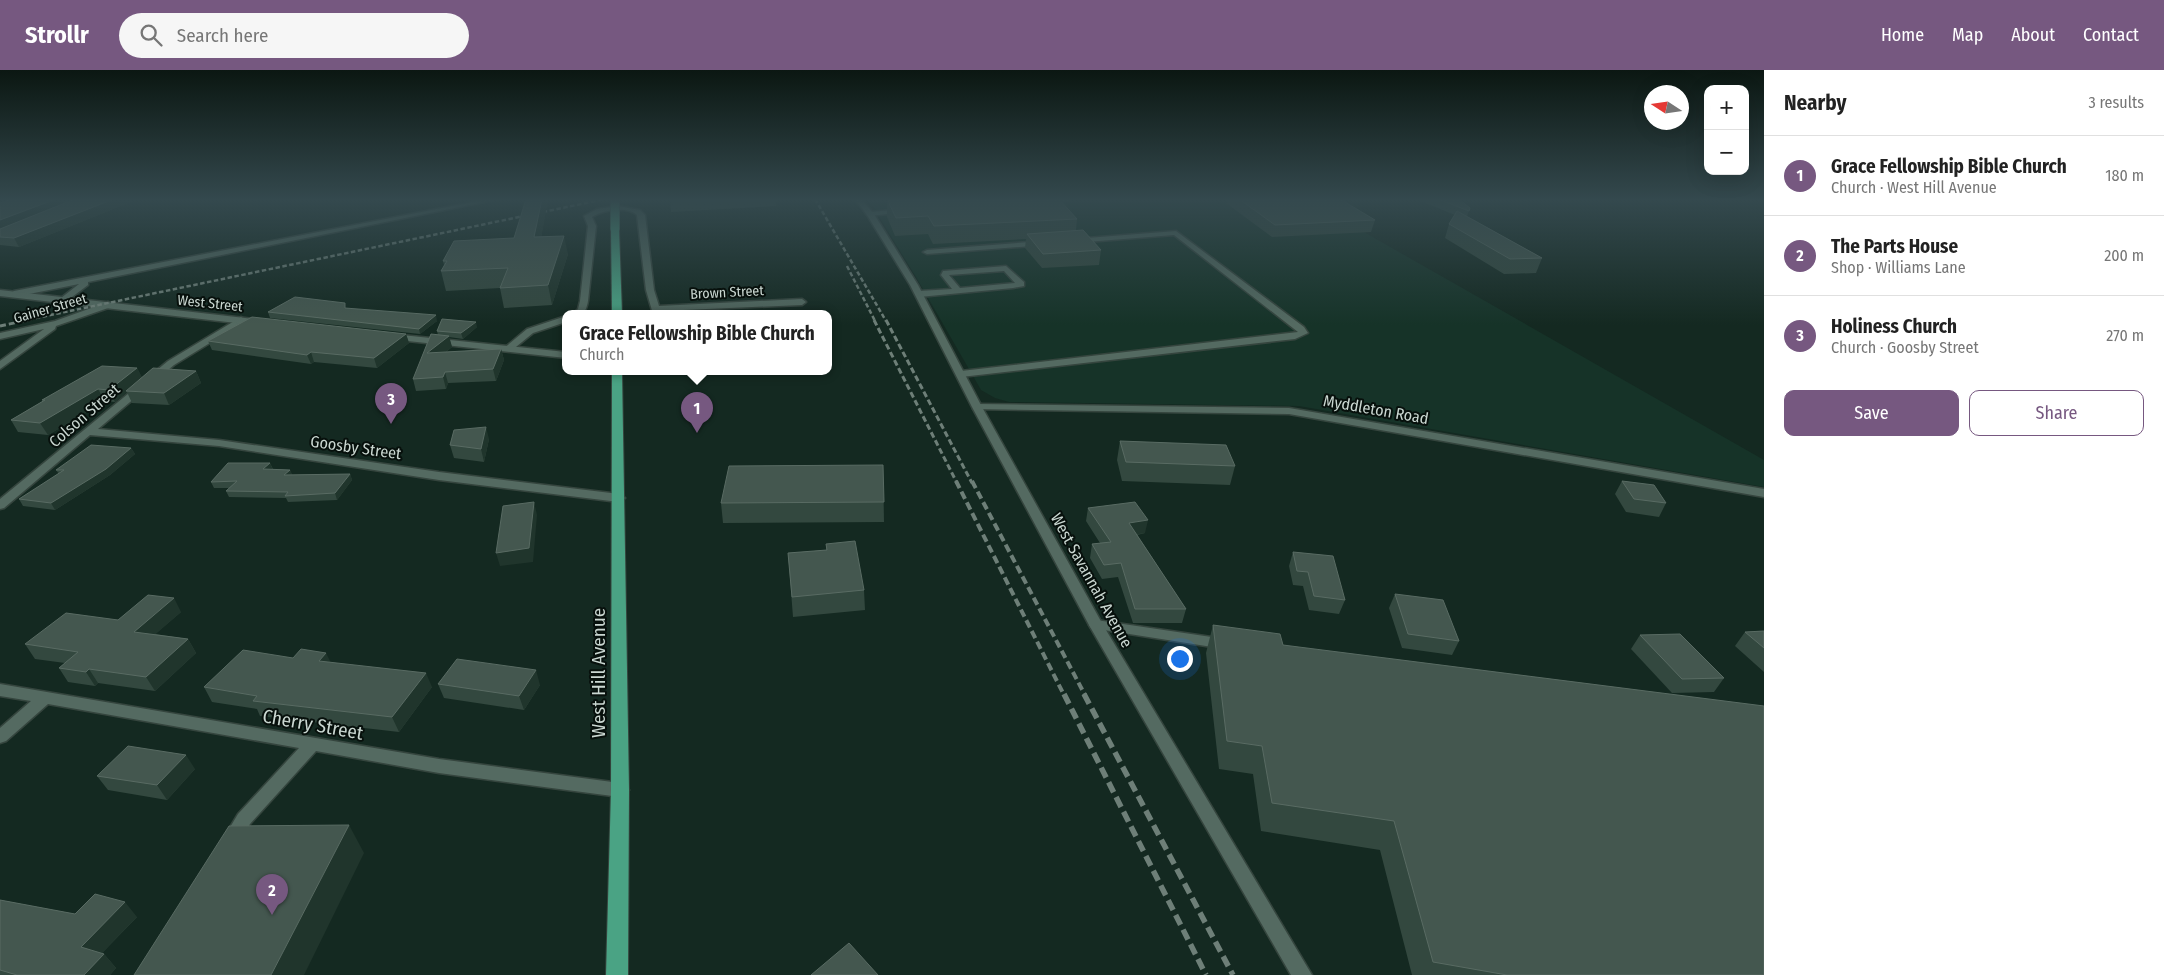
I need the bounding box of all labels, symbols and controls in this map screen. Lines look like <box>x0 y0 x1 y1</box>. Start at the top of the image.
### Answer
search box <box>119 13 469 58</box>
text: Strollr <box>25 21 89 49</box>
icon: search <box>137 21 165 49</box>
text: Search here <box>177 24 268 47</box>
text: Home <box>1881 24 1924 46</box>
text: Map <box>1952 24 1983 46</box>
text: About <box>2011 24 2055 46</box>
text: Contact <box>2083 24 2139 46</box>
north arrow <box>1644 85 1689 130</box>
map controls <box>1704 85 1749 175</box>
button: + <box>1704 85 1749 130</box>
text: Nearby <box>1784 90 1846 116</box>
text: 3 results <box>2088 93 2144 112</box>
button: − <box>1704 130 1749 175</box>
text: Grace Fellowship Bible Church <box>1831 155 2067 178</box>
text: 1 <box>1797 166 1803 185</box>
text: 180 m <box>2105 166 2144 185</box>
text: Church · West Hill Avenue <box>1831 178 1997 197</box>
text: The Parts House <box>1831 235 1958 258</box>
text: 2 <box>1796 246 1804 265</box>
text: 200 m <box>2104 246 2144 265</box>
text: Shop · Williams Lane <box>1831 258 1966 277</box>
street label: Brown Street <box>690 282 765 303</box>
street label: Gainer Street <box>12 290 89 327</box>
street label: West Street <box>176 292 244 315</box>
popup <box>562 310 832 375</box>
text: Holiness Church <box>1831 315 1957 338</box>
text: Grace Fellowship Bible Church <box>579 322 815 345</box>
text: 3 <box>1796 326 1804 345</box>
text: 270 m <box>2106 326 2144 345</box>
text: Church · Goosby Street <box>1831 338 1979 357</box>
text: Church <box>579 345 624 364</box>
street label: Colson Street <box>45 379 124 451</box>
pin: 3 <box>375 383 407 424</box>
button: Save <box>1784 390 1959 436</box>
button: Share <box>1969 390 2144 436</box>
street label: Myddleton Road <box>1322 391 1430 428</box>
pin: 1 <box>681 392 713 433</box>
street label: Goosby Street <box>309 432 403 463</box>
street label: West Savannah Avenue <box>1047 510 1136 651</box>
street label: West Hill Avenue <box>587 608 610 738</box>
your location <box>1167 646 1193 672</box>
street label: Cherry Street <box>261 704 366 745</box>
pin: 2 <box>256 874 288 915</box>

